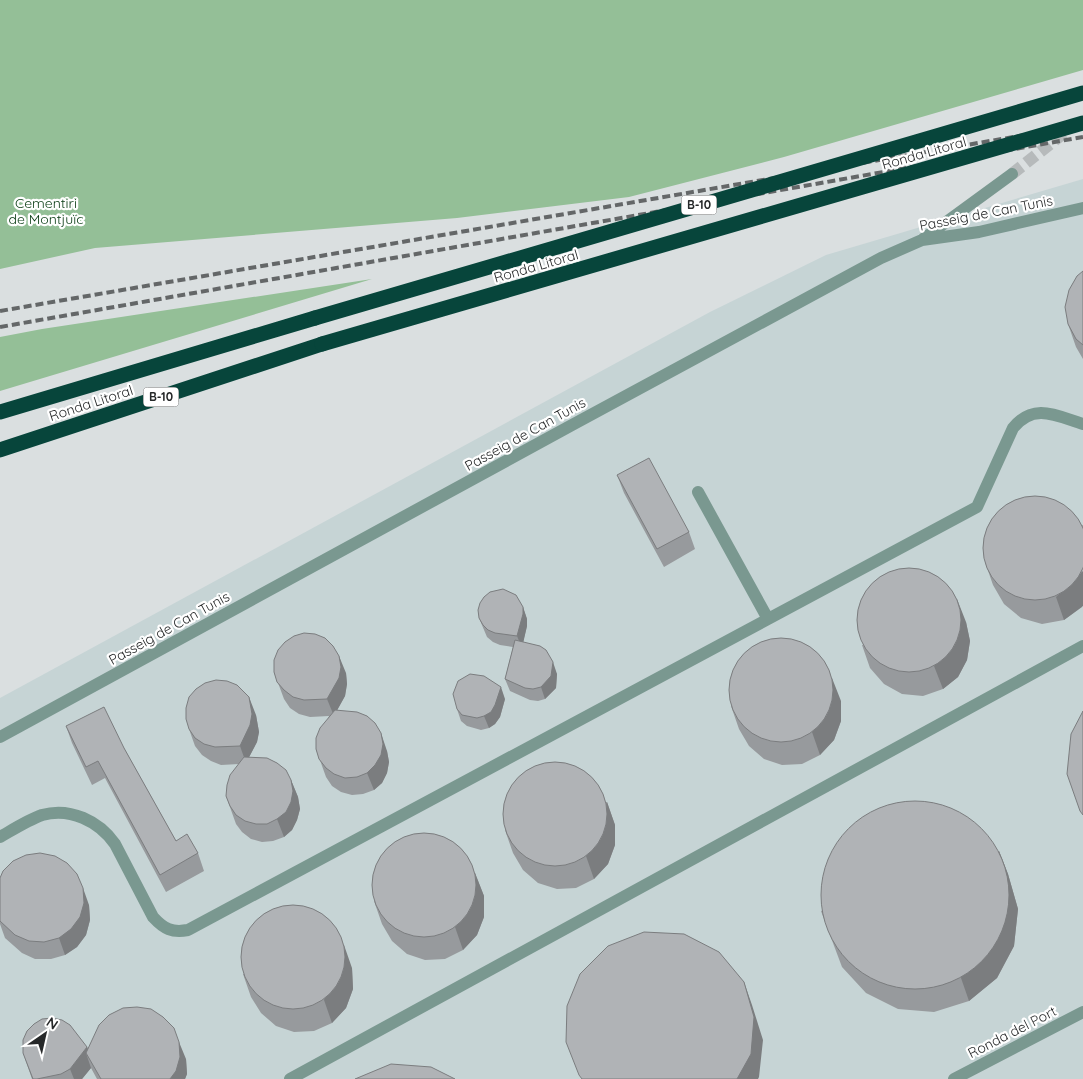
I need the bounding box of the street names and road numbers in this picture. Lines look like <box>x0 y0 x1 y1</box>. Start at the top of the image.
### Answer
street label: Ronda Litoral <box>880 132 968 174</box>
street label: Passeig de Can Tunis <box>918 191 1054 235</box>
road number: B-10 <box>682 196 716 214</box>
street label: Ronda Litoral <box>492 245 580 287</box>
street label: Ronda Litoral <box>47 381 135 425</box>
road number: B-10 <box>144 388 178 407</box>
street label: Passeig de Can Tunis <box>461 393 589 475</box>
street label: Passeig de Can Tunis <box>105 587 233 669</box>
street label: Ronda del Port <box>965 1002 1059 1062</box>

